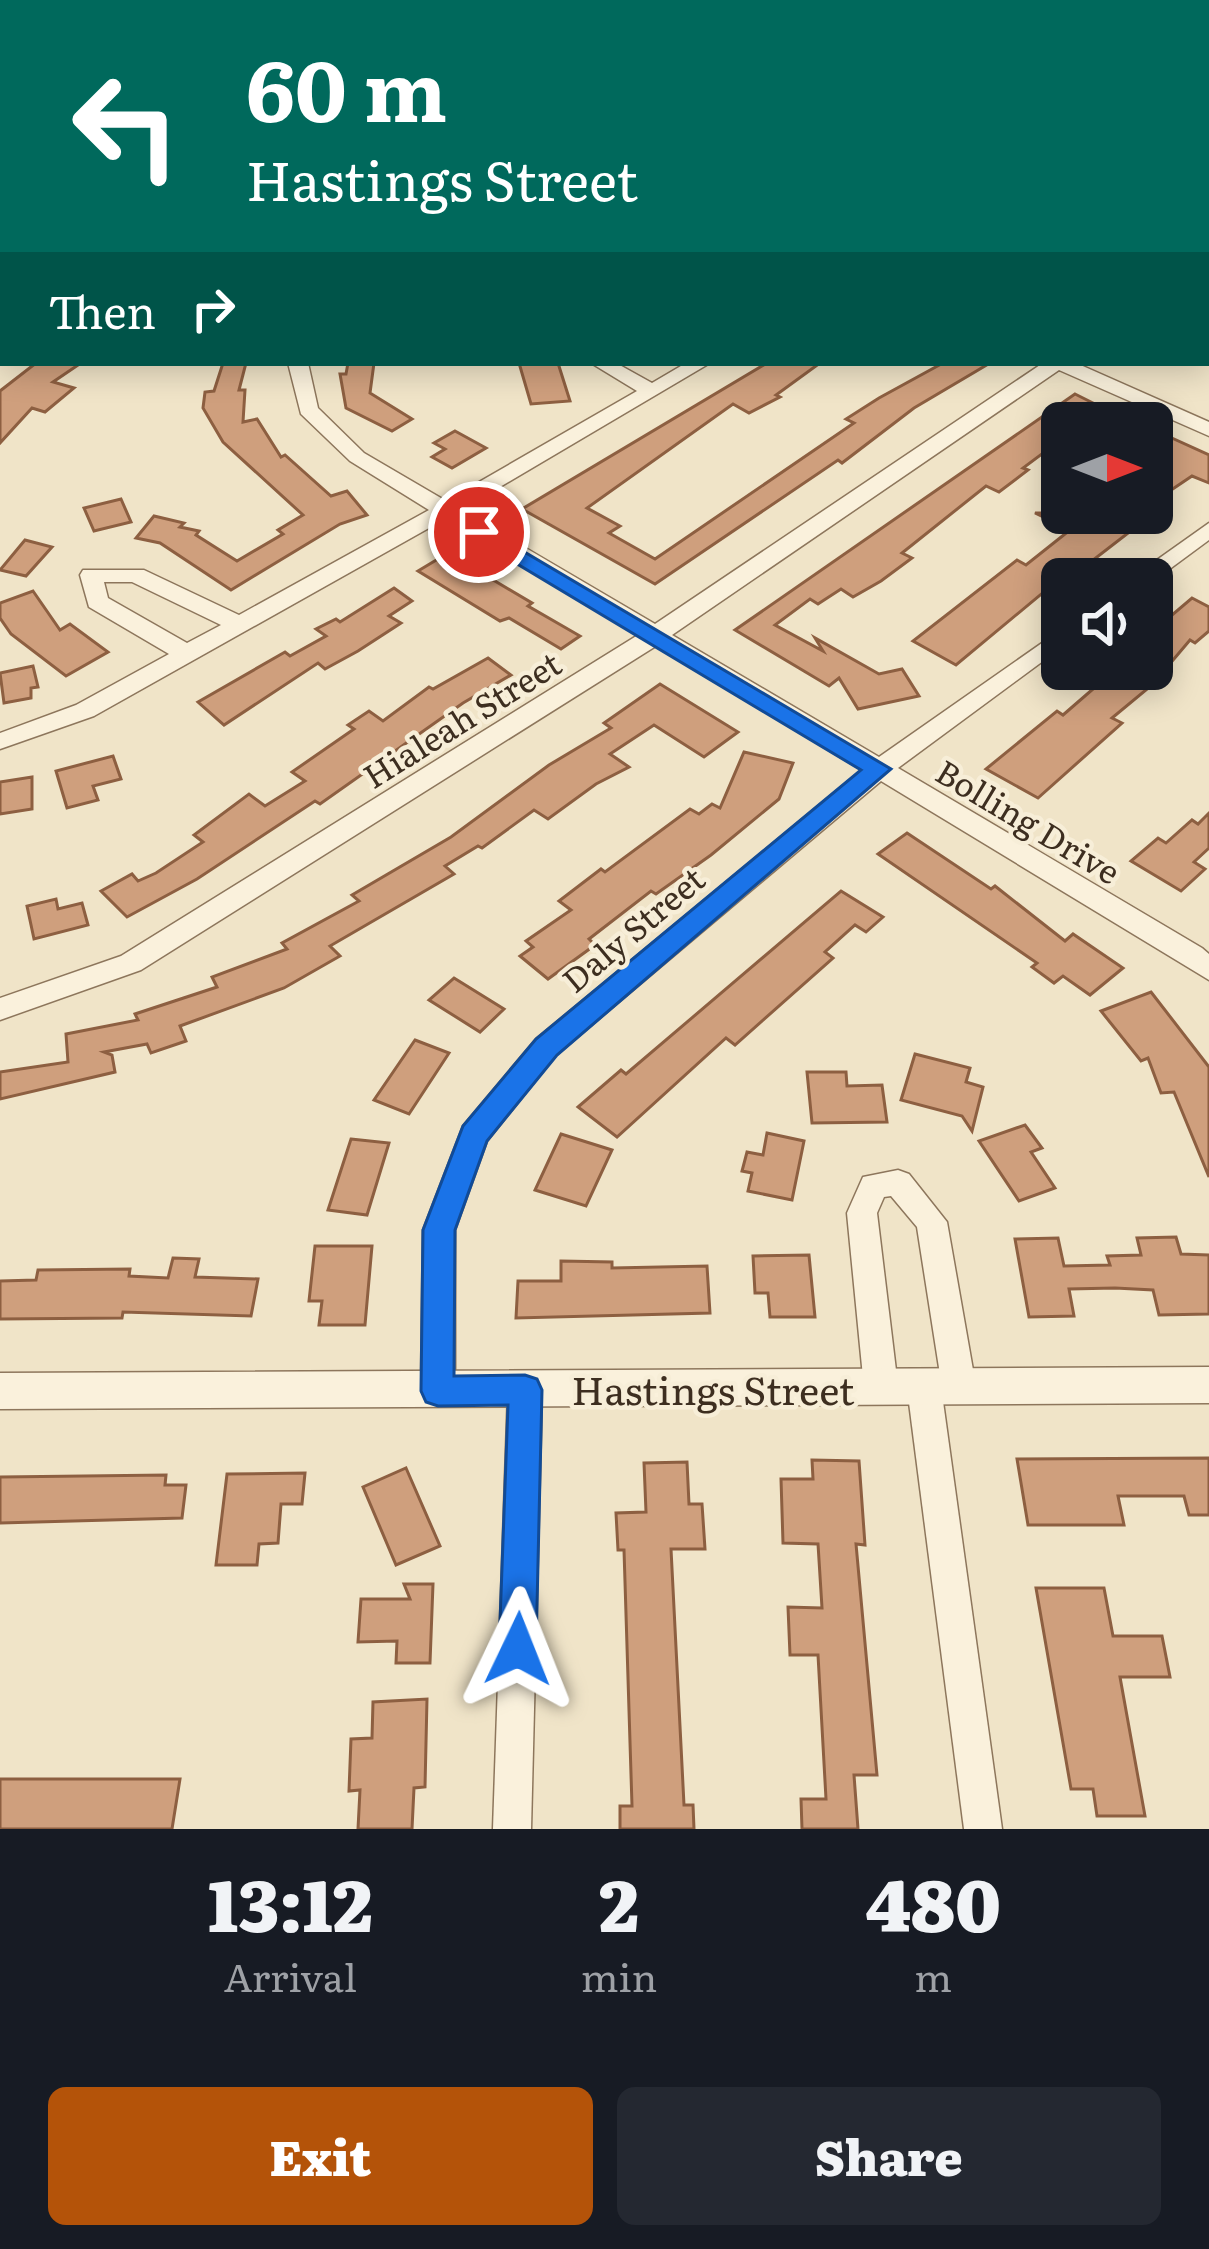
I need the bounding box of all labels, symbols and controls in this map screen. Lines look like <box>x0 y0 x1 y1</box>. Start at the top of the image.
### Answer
text: 60 m <box>246 23 447 148</box>
icon: left <box>48 48 204 204</box>
text: Hastings Street <box>246 137 638 218</box>
text: Then <box>48 276 156 343</box>
icon: right <box>180 276 246 342</box>
north arrow <box>1041 402 1173 534</box>
map controls <box>1041 402 1173 690</box>
pin <box>428 481 530 583</box>
icon: arrive <box>446 499 512 565</box>
button: sound <box>1041 558 1173 690</box>
street label: Hialeah Street <box>353 637 570 798</box>
street label: Bolling Drive <box>928 746 1130 894</box>
street label: Daly Street <box>550 853 715 1002</box>
street label: Hastings Street <box>571 1359 855 1417</box>
position arrow <box>455 1586 581 1712</box>
text: 13:12 <box>208 1847 373 1954</box>
text: 2 <box>599 1847 639 1954</box>
text: 480 <box>865 1847 1001 1954</box>
text: Arrival <box>224 1946 357 2004</box>
text: min <box>581 1946 657 2004</box>
text: m <box>914 1946 952 2004</box>
button: Exit <box>48 2087 593 2225</box>
button: Share <box>617 2087 1161 2225</box>

